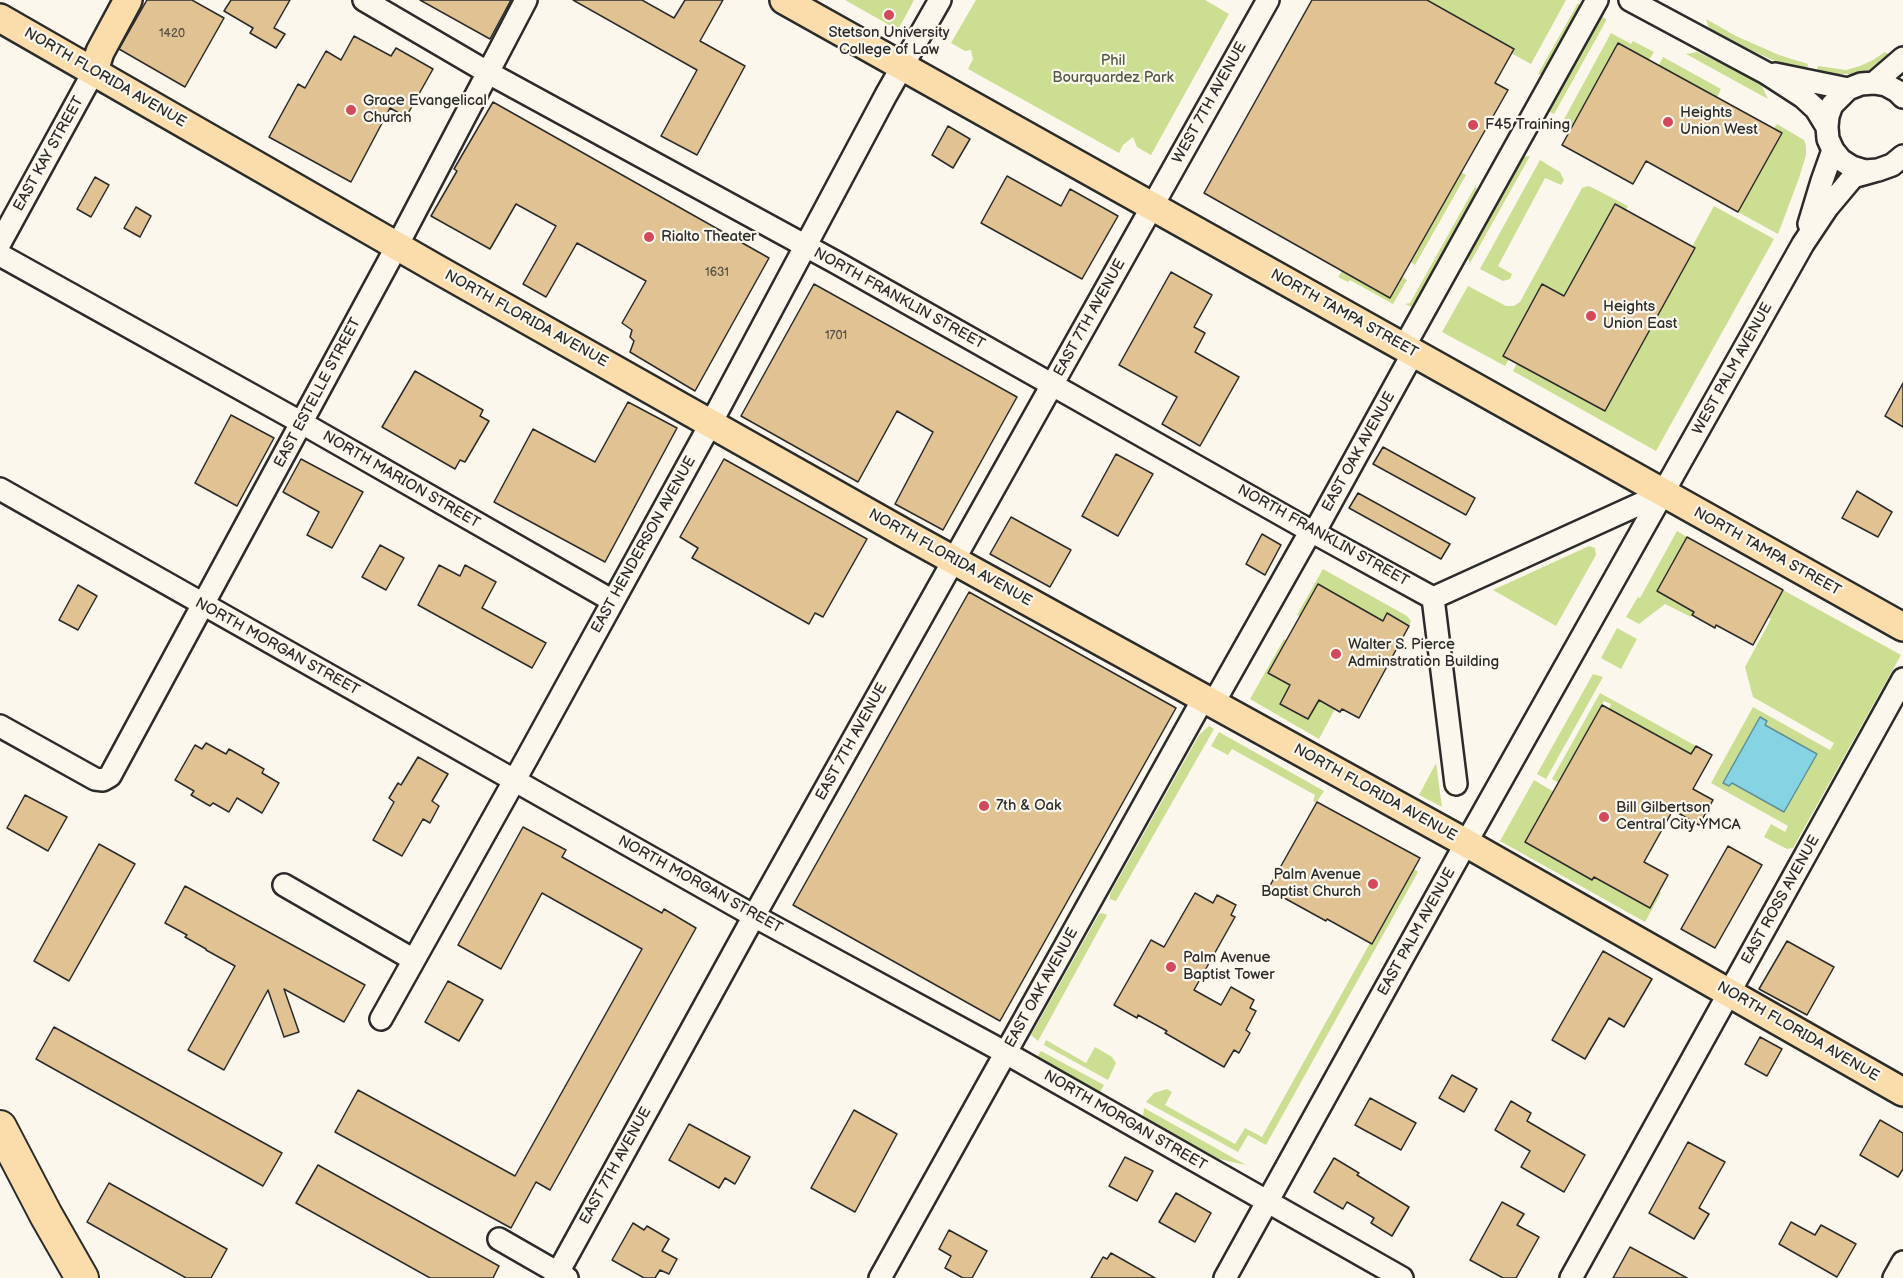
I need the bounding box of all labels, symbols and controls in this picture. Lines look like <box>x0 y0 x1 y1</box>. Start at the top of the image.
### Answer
marker: Stetson University College of Law <box>882 8 896 22</box>
street label: NORTH FLORIDA AVENUE <box>21 24 189 132</box>
place label: Stetson University College of Law <box>828 24 950 59</box>
house number: 1420 <box>159 27 185 41</box>
street label: WEST 7TH AVENUE <box>1169 39 1251 167</box>
park label: Phil Bourquardez Park <box>1052 52 1174 87</box>
place label: Grace Evangelical Church <box>363 92 487 127</box>
street label: EAST KAY STREET <box>10 93 88 215</box>
marker: Grace Evangelical Church <box>344 103 358 117</box>
place label: Heights Union West <box>1680 104 1758 139</box>
marker: Heights Union West <box>1661 115 1675 129</box>
place label: F45 Training <box>1485 116 1570 134</box>
marker: F45 Training <box>1466 118 1480 132</box>
place label: Rialto Theater <box>661 228 756 246</box>
marker: Rialto Theater <box>642 230 656 244</box>
street label: NORTH FRANKLIN STREET <box>810 244 988 354</box>
street label: EAST 7TH AVENUE <box>1050 256 1130 380</box>
street label: NORTH FLORIDA AVENUE <box>441 266 611 372</box>
house number: 1631 <box>705 266 729 280</box>
street label: NORTH TAMPA STREET <box>1267 266 1421 362</box>
place label: Heights Union East <box>1603 298 1677 333</box>
street label: WEST PALM AVENUE <box>1689 300 1777 438</box>
marker: Heights Union East <box>1584 309 1598 323</box>
street label: EAST ESTELLE STREET <box>271 315 365 471</box>
house number: 1701 <box>825 329 847 343</box>
street label: EAST OAK AVENUE <box>1319 389 1399 515</box>
street label: NORTH MARION STREET <box>319 427 483 533</box>
street label: EAST HENDERSON AVENUE <box>588 453 700 637</box>
street label: NORTH FRANKLIN STREET <box>1234 481 1412 591</box>
street label: NORTH TAMPA STREET <box>1690 504 1844 600</box>
street label: NORTH FLORIDA AVENUE <box>865 505 1035 611</box>
street label: NORTH MORGAN STREET <box>192 594 362 700</box>
place label: Walter S. Pierce Adminstration Building <box>1348 636 1499 671</box>
marker: Walter S. Pierce Adminstration Building <box>1329 647 1343 661</box>
street label: EAST 7TH AVENUE <box>812 680 892 804</box>
street label: NORTH FLORIDA AVENUE <box>1290 740 1460 846</box>
place label: 7th & Oak <box>996 797 1061 815</box>
marker: 7th & Oak <box>977 799 991 813</box>
place label: Bill Gilbertson Central City YMCA <box>1616 799 1741 834</box>
marker: Bill Gilbertson Central City YMCA <box>1597 810 1611 824</box>
street label: NORTH MORGAN STREET <box>615 832 785 938</box>
street label: EAST ROSS AVENUE <box>1738 833 1824 967</box>
street label: EAST PALM AVENUE <box>1374 865 1460 999</box>
place label: Palm Avenue Baptist Church <box>1261 866 1361 901</box>
marker: Palm Avenue Baptist Church <box>1366 877 1380 891</box>
street label: EAST OAK AVENUE <box>1002 925 1082 1051</box>
place label: Palm Avenue Baptist Tower <box>1183 949 1275 984</box>
marker: Palm Avenue Baptist Tower <box>1164 960 1178 974</box>
street label: NORTH FLORIDA AVENUE <box>1714 978 1882 1086</box>
street label: NORTH MORGAN STREET <box>1040 1067 1210 1175</box>
street label: EAST 7TH AVENUE <box>576 1104 656 1228</box>

